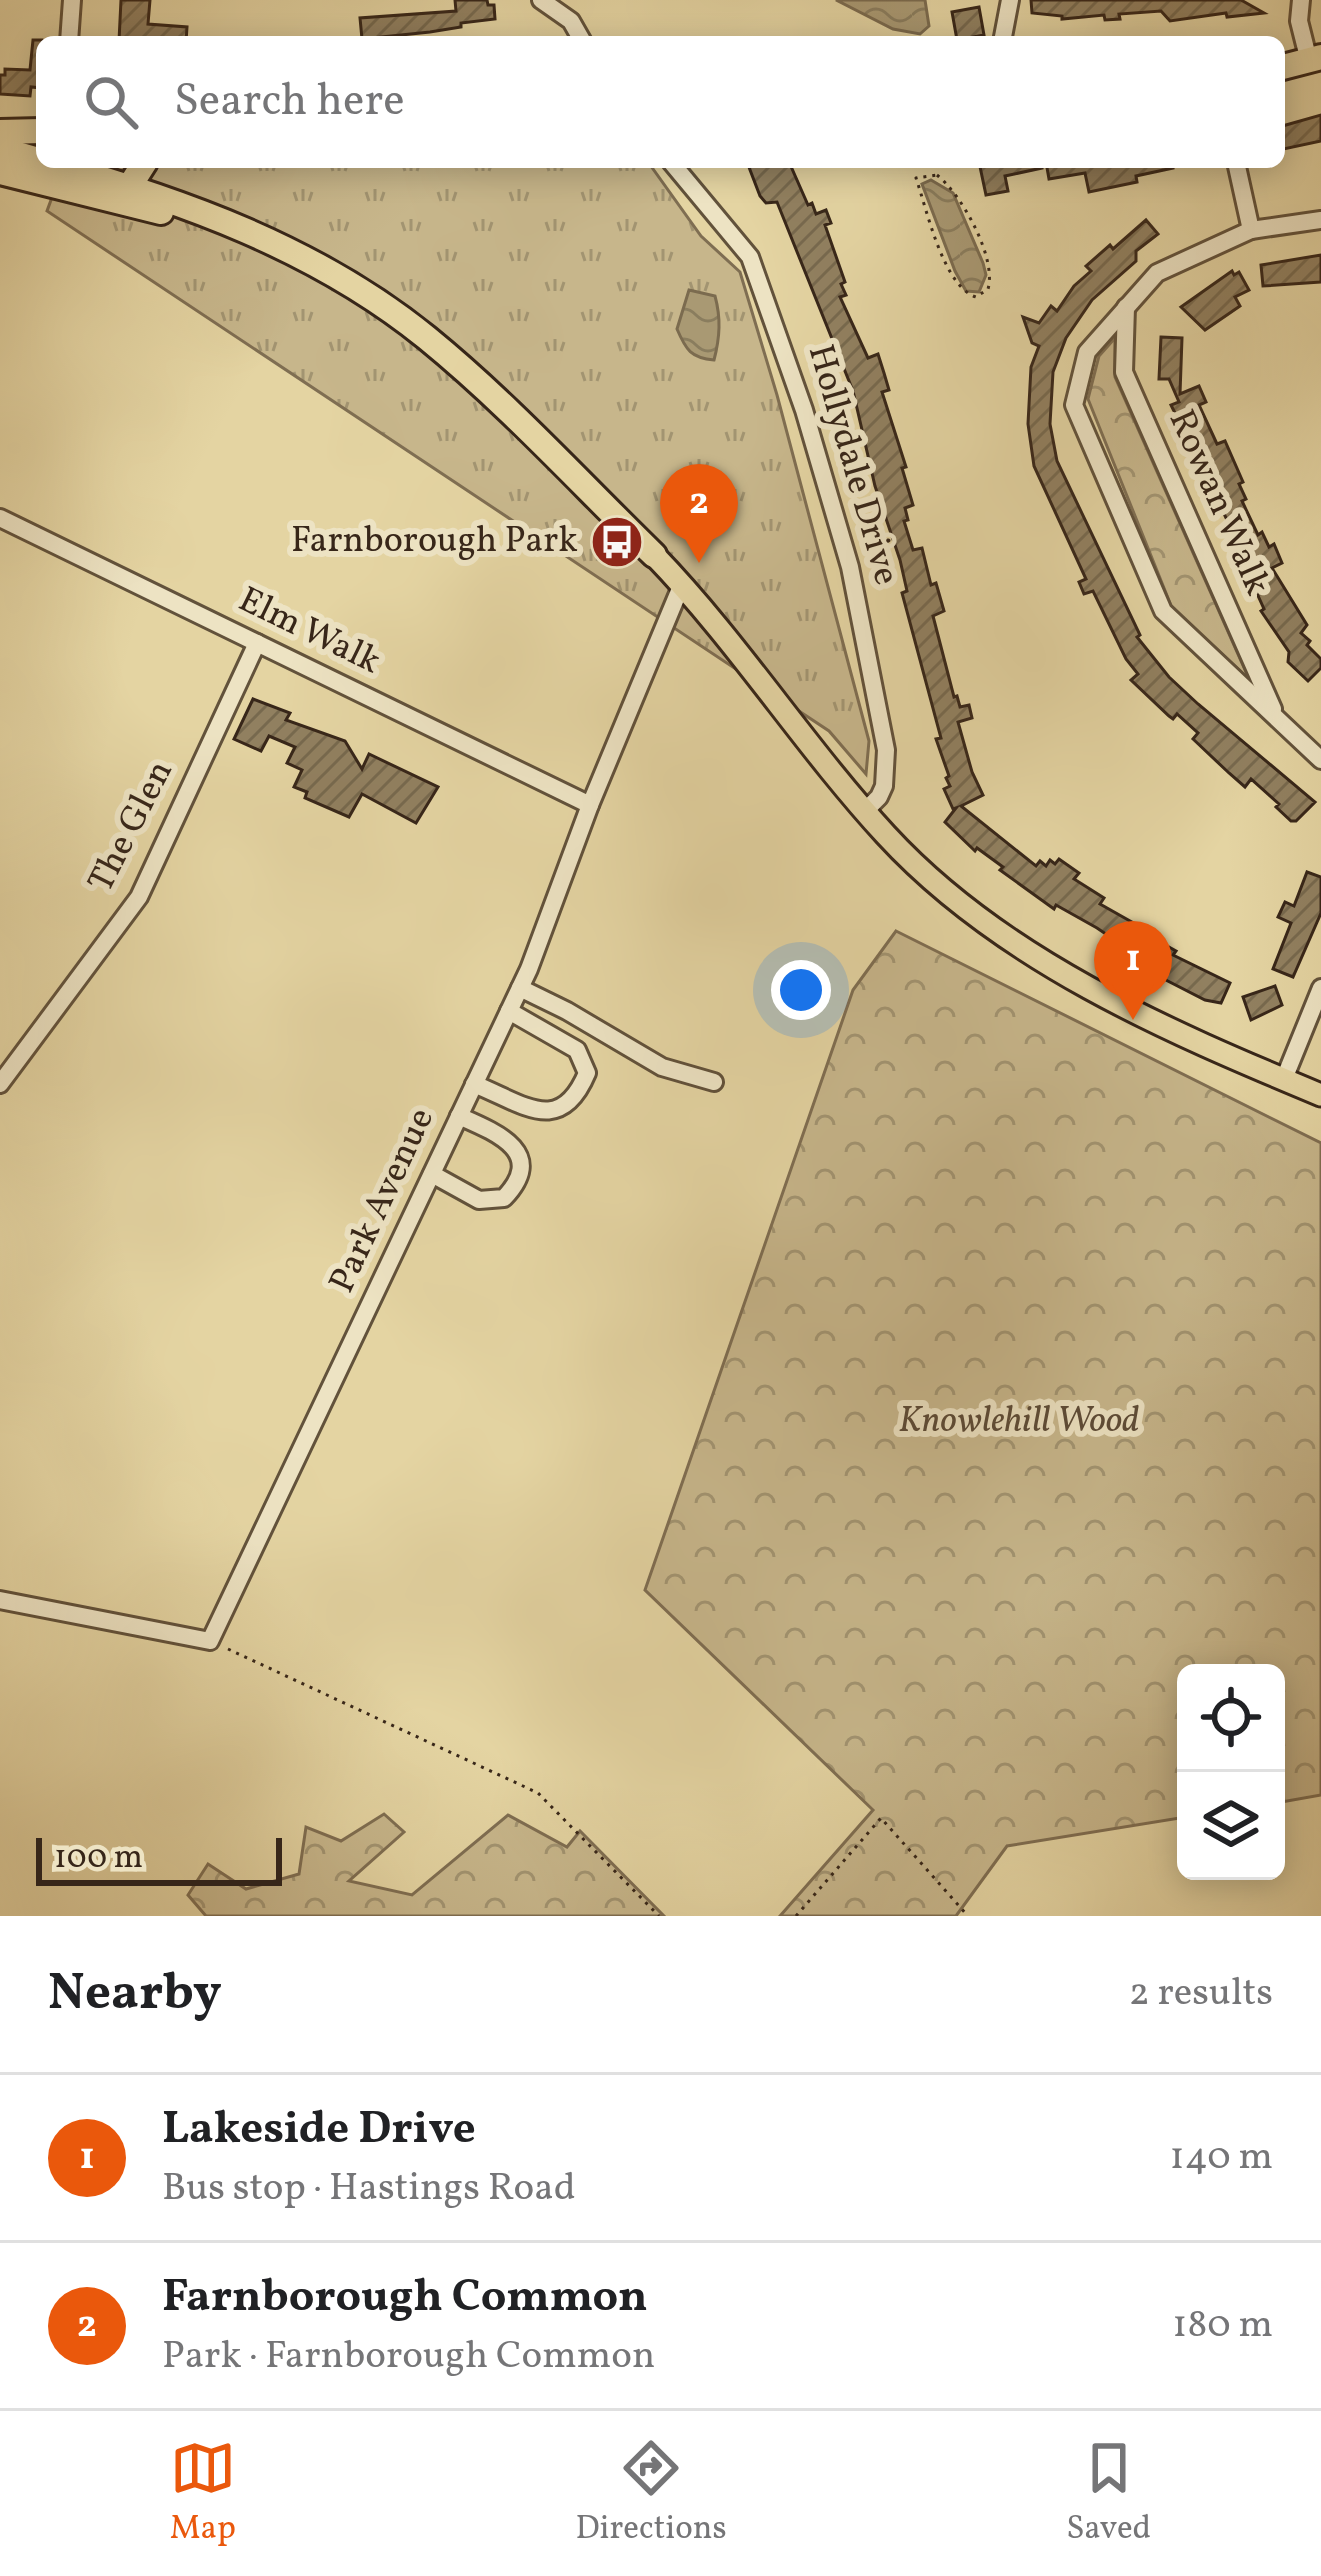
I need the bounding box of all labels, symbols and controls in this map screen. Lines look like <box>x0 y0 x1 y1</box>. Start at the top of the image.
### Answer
search box <box>36 36 1285 168</box>
icon: search <box>78 69 144 135</box>
text: Search here <box>174 71 405 134</box>
street label: Hollydale Drive <box>794 339 910 591</box>
street label: Rowan Walk <box>1155 402 1281 604</box>
pin: 2 <box>660 464 738 563</box>
bus stop icon: Farnborough Park <box>589 514 645 570</box>
place label: Farnborough Park <box>291 517 578 567</box>
street label: Elm Walk <box>230 576 388 688</box>
street label: The Glen <box>78 753 186 901</box>
pin: 1 <box>1094 921 1172 1020</box>
your location <box>771 960 831 1020</box>
street label: Park Avenue <box>318 1100 448 1302</box>
park label: Knowlehill Wood <box>899 1397 1139 1447</box>
map controls <box>1177 1664 1285 1880</box>
button: locate <box>1177 1664 1285 1772</box>
button: layers <box>1177 1772 1285 1880</box>
scale bar <box>36 1832 282 1885</box>
text: 100 m <box>54 1836 143 1882</box>
text: Nearby <box>48 1959 222 2030</box>
text: 2 results <box>1129 1967 1273 2021</box>
text: Lakeside Drive <box>162 2099 476 2162</box>
text: 1 <box>79 2131 95 2185</box>
text: 140 m <box>1170 2131 1273 2185</box>
text: Bus stop · Hastings Road <box>162 2162 576 2216</box>
text: Farnborough Common <box>162 2267 648 2330</box>
text: 2 <box>77 2299 97 2353</box>
text: 180 m <box>1172 2299 1273 2353</box>
text: Park · Farnborough Common <box>162 2330 655 2384</box>
tab: Map <box>170 2435 236 2553</box>
tab: Directions <box>575 2435 727 2553</box>
tab: Saved <box>1066 2435 1151 2553</box>

